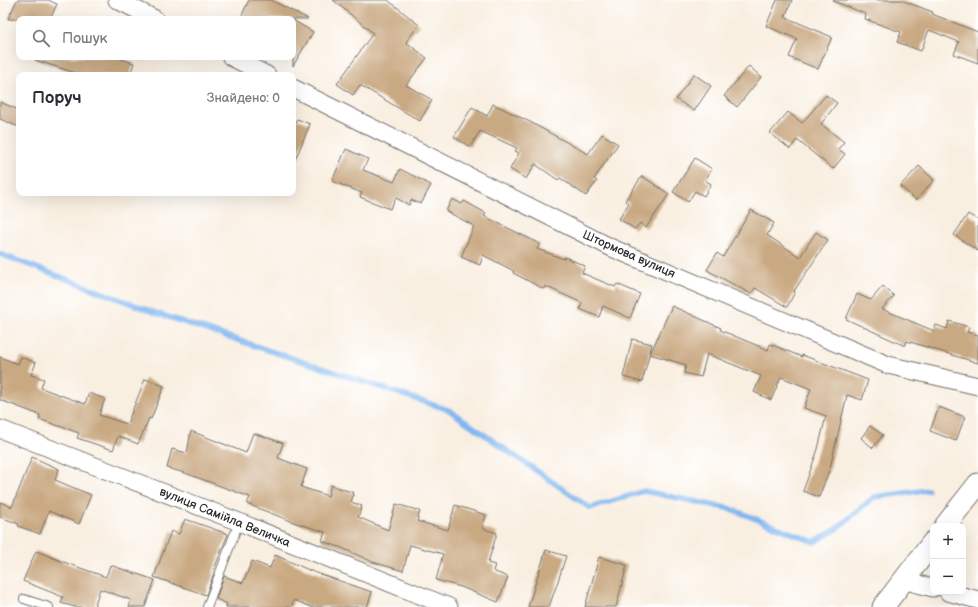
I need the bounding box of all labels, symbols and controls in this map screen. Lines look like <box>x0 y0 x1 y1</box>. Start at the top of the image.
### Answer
search box <box>16 16 296 60</box>
icon: search <box>30 27 52 49</box>
text: Пошук <box>62 29 108 48</box>
text: Поруч <box>32 88 82 108</box>
text: Знайдено: 0 <box>207 90 280 106</box>
street label: Штормова вулиця <box>580 227 678 282</box>
street label: вулиця Самійла Величка <box>157 484 292 551</box>
map controls <box>930 523 966 595</box>
button: + <box>930 523 966 559</box>
button: − <box>930 559 966 595</box>

